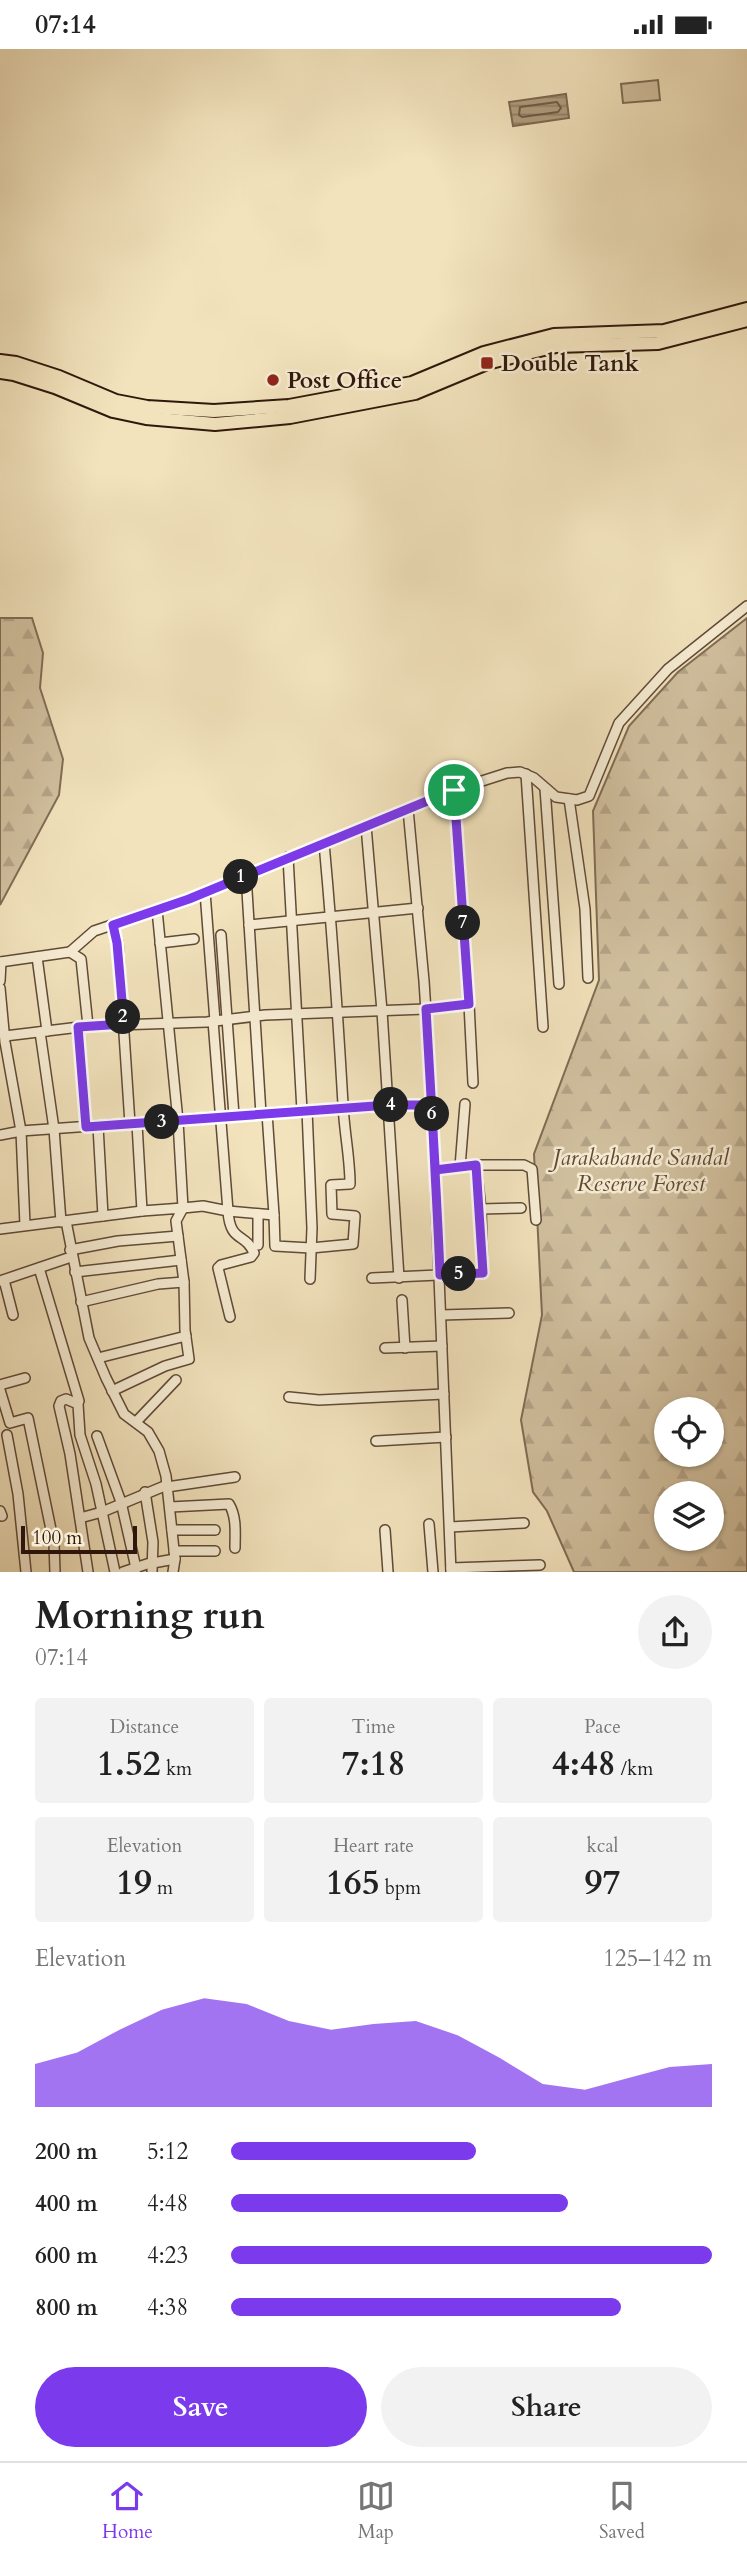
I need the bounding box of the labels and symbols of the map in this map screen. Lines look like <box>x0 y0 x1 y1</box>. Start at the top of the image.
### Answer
place label: Double Tank <box>501 348 640 379</box>
marker: Double Tank <box>479 355 495 371</box>
place label: Post Office <box>287 365 402 396</box>
marker: Post Office <box>265 372 281 388</box>
pin <box>424 760 484 820</box>
pin: 1 <box>224 859 258 895</box>
pin: 7 <box>446 905 480 941</box>
pin: 2 <box>106 999 140 1035</box>
pin: 4 <box>374 1087 408 1123</box>
pin: 6 <box>414 1097 450 1131</box>
pin: 3 <box>144 1105 180 1139</box>
park label: Jarakabande Sandal Reserve Forest <box>548 1142 730 1199</box>
pin: 5 <box>442 1257 476 1291</box>
scale bar <box>21 1523 136 1555</box>

